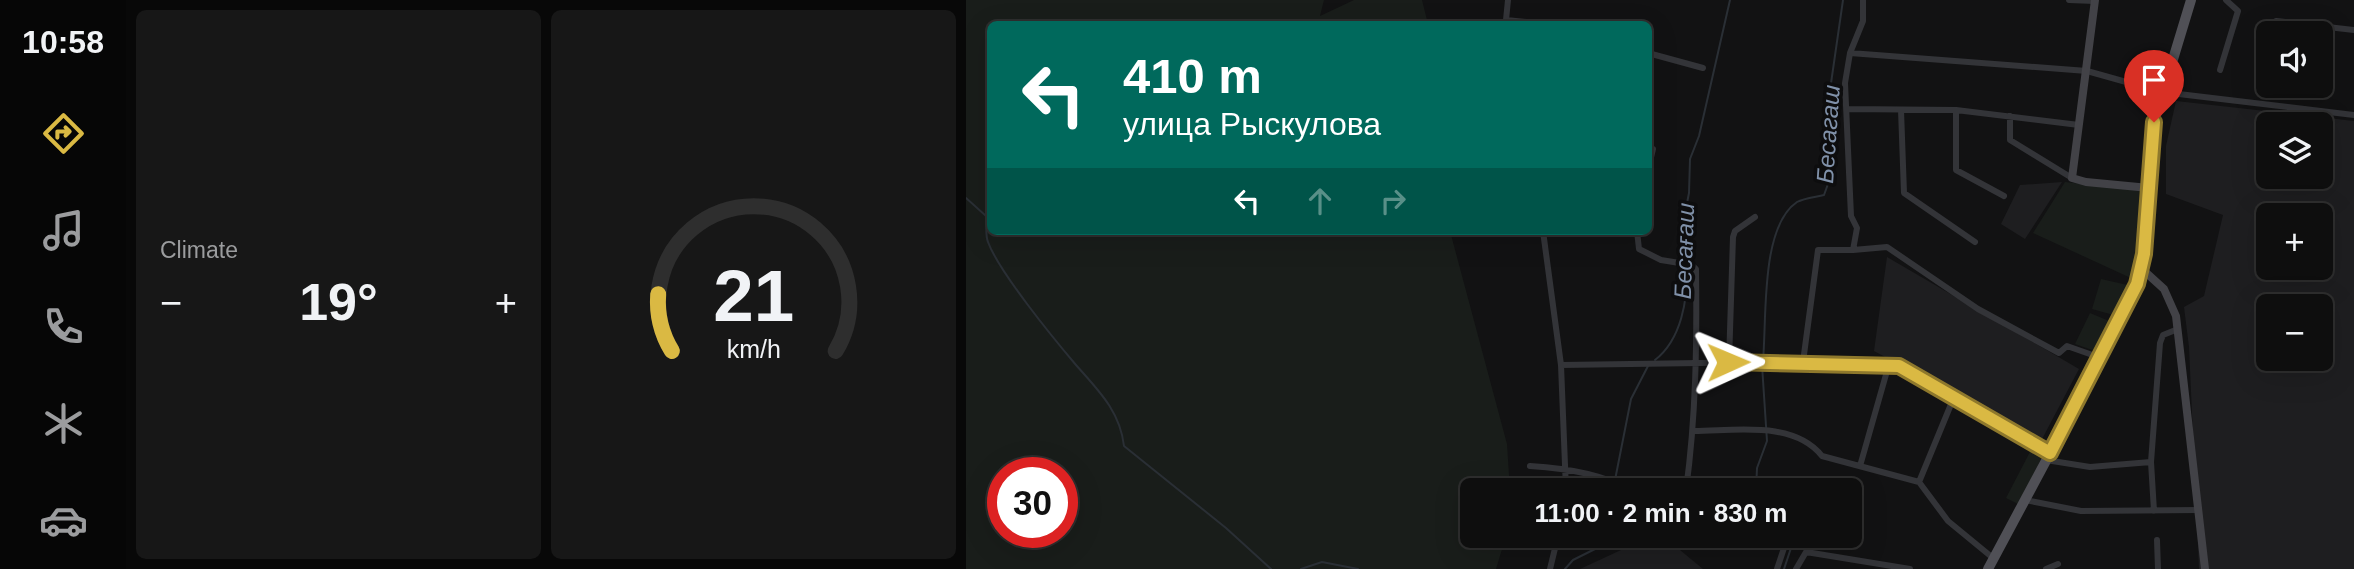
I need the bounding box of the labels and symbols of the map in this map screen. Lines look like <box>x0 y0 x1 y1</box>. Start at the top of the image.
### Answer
pin <box>2124 50 2184 122</box>
water label: Бесагаш <box>1811 84 1845 184</box>
water label: Бесағаш <box>1669 202 1699 300</box>
position arrow <box>1691 325 1765 399</box>
speed limit sign: 30 <box>987 457 1078 548</box>

